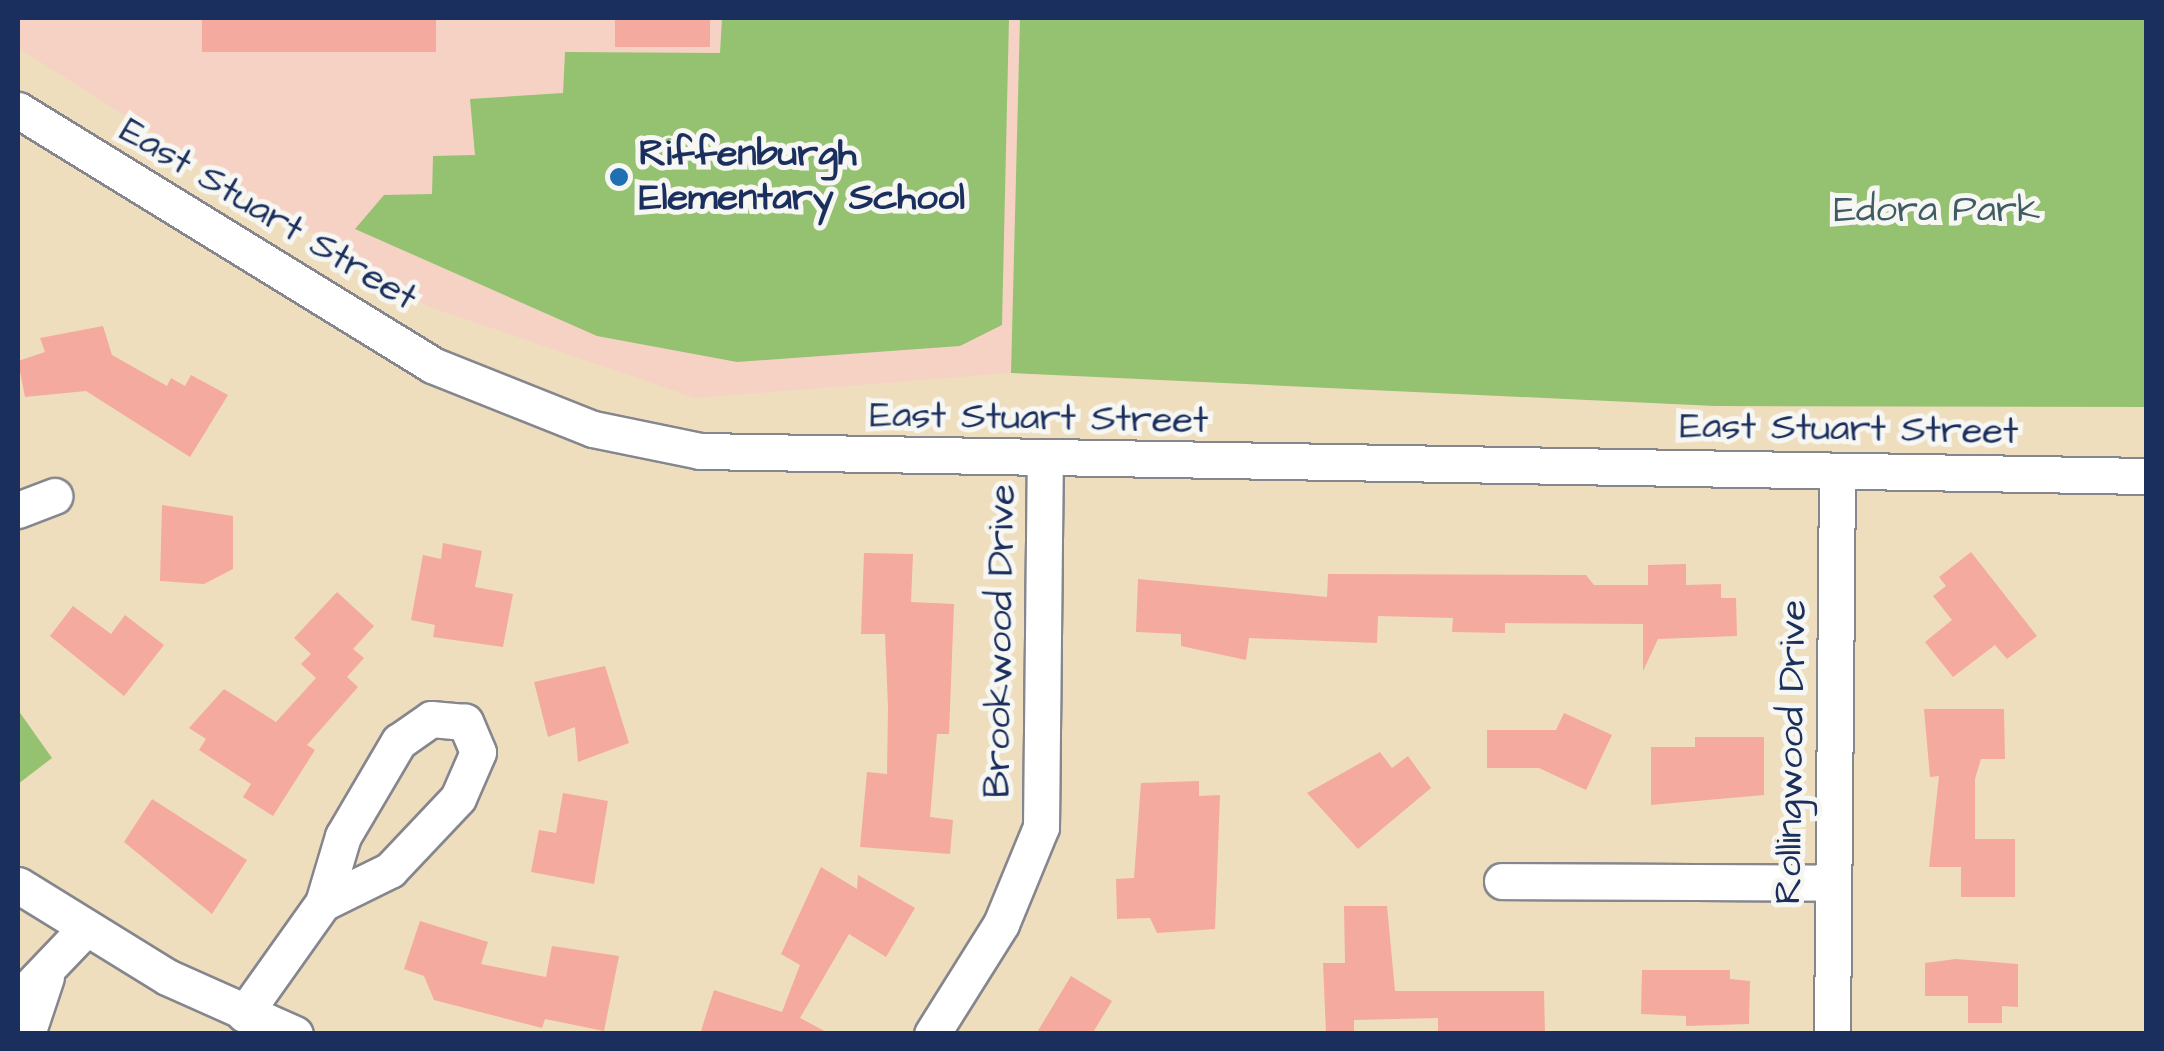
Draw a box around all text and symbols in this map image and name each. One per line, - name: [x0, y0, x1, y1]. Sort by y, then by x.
- street label: East Stuart Street: [111, 108, 425, 322]
- place label: Riffenburgh Elementary School: [639, 132, 965, 222]
- marker: Riffenburgh Elementary School: [608, 166, 630, 188]
- park label: Edora Park: [1834, 188, 2040, 234]
- street label: East Stuart Street: [869, 393, 1209, 445]
- street label: East Stuart Street: [1679, 404, 2019, 456]
- street label: Brookwood Drive: [975, 484, 1027, 798]
- street label: Rollingwood Drive: [1767, 599, 1817, 905]

